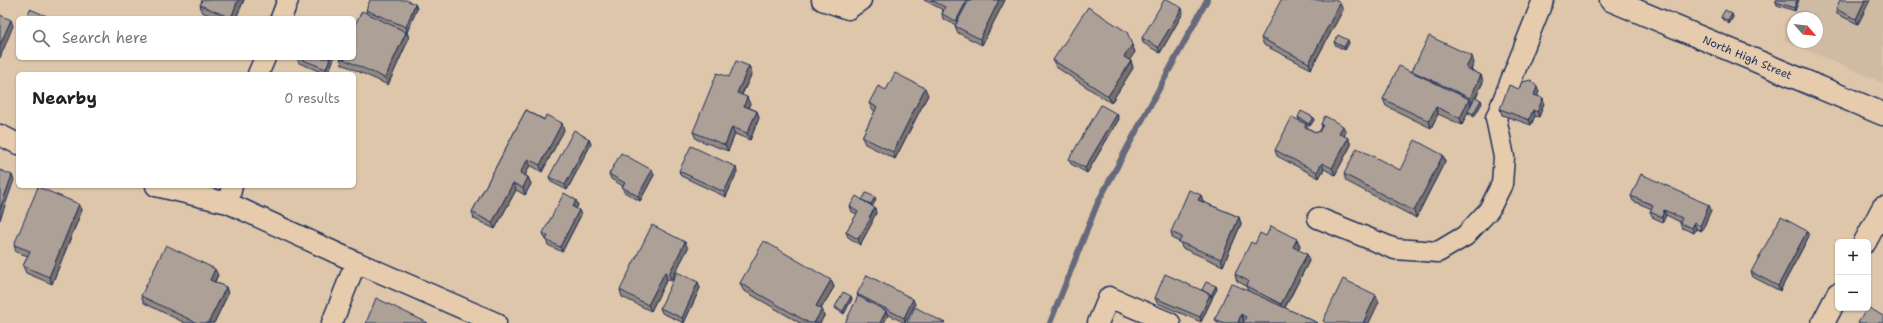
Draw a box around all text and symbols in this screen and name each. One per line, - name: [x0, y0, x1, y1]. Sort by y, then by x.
- north arrow: [1787, 12, 1823, 48]
- search box: [16, 16, 356, 60]
- icon: search: [30, 27, 52, 49]
- text: Search here: [62, 28, 148, 48]
- street label: North High Street: [1701, 32, 1795, 83]
- text: Nearby: [32, 87, 97, 109]
- text: 0 results: [284, 90, 340, 107]
- map controls: [1835, 239, 1871, 311]
- button: +: [1835, 239, 1871, 275]
- button: −: [1835, 275, 1871, 311]

